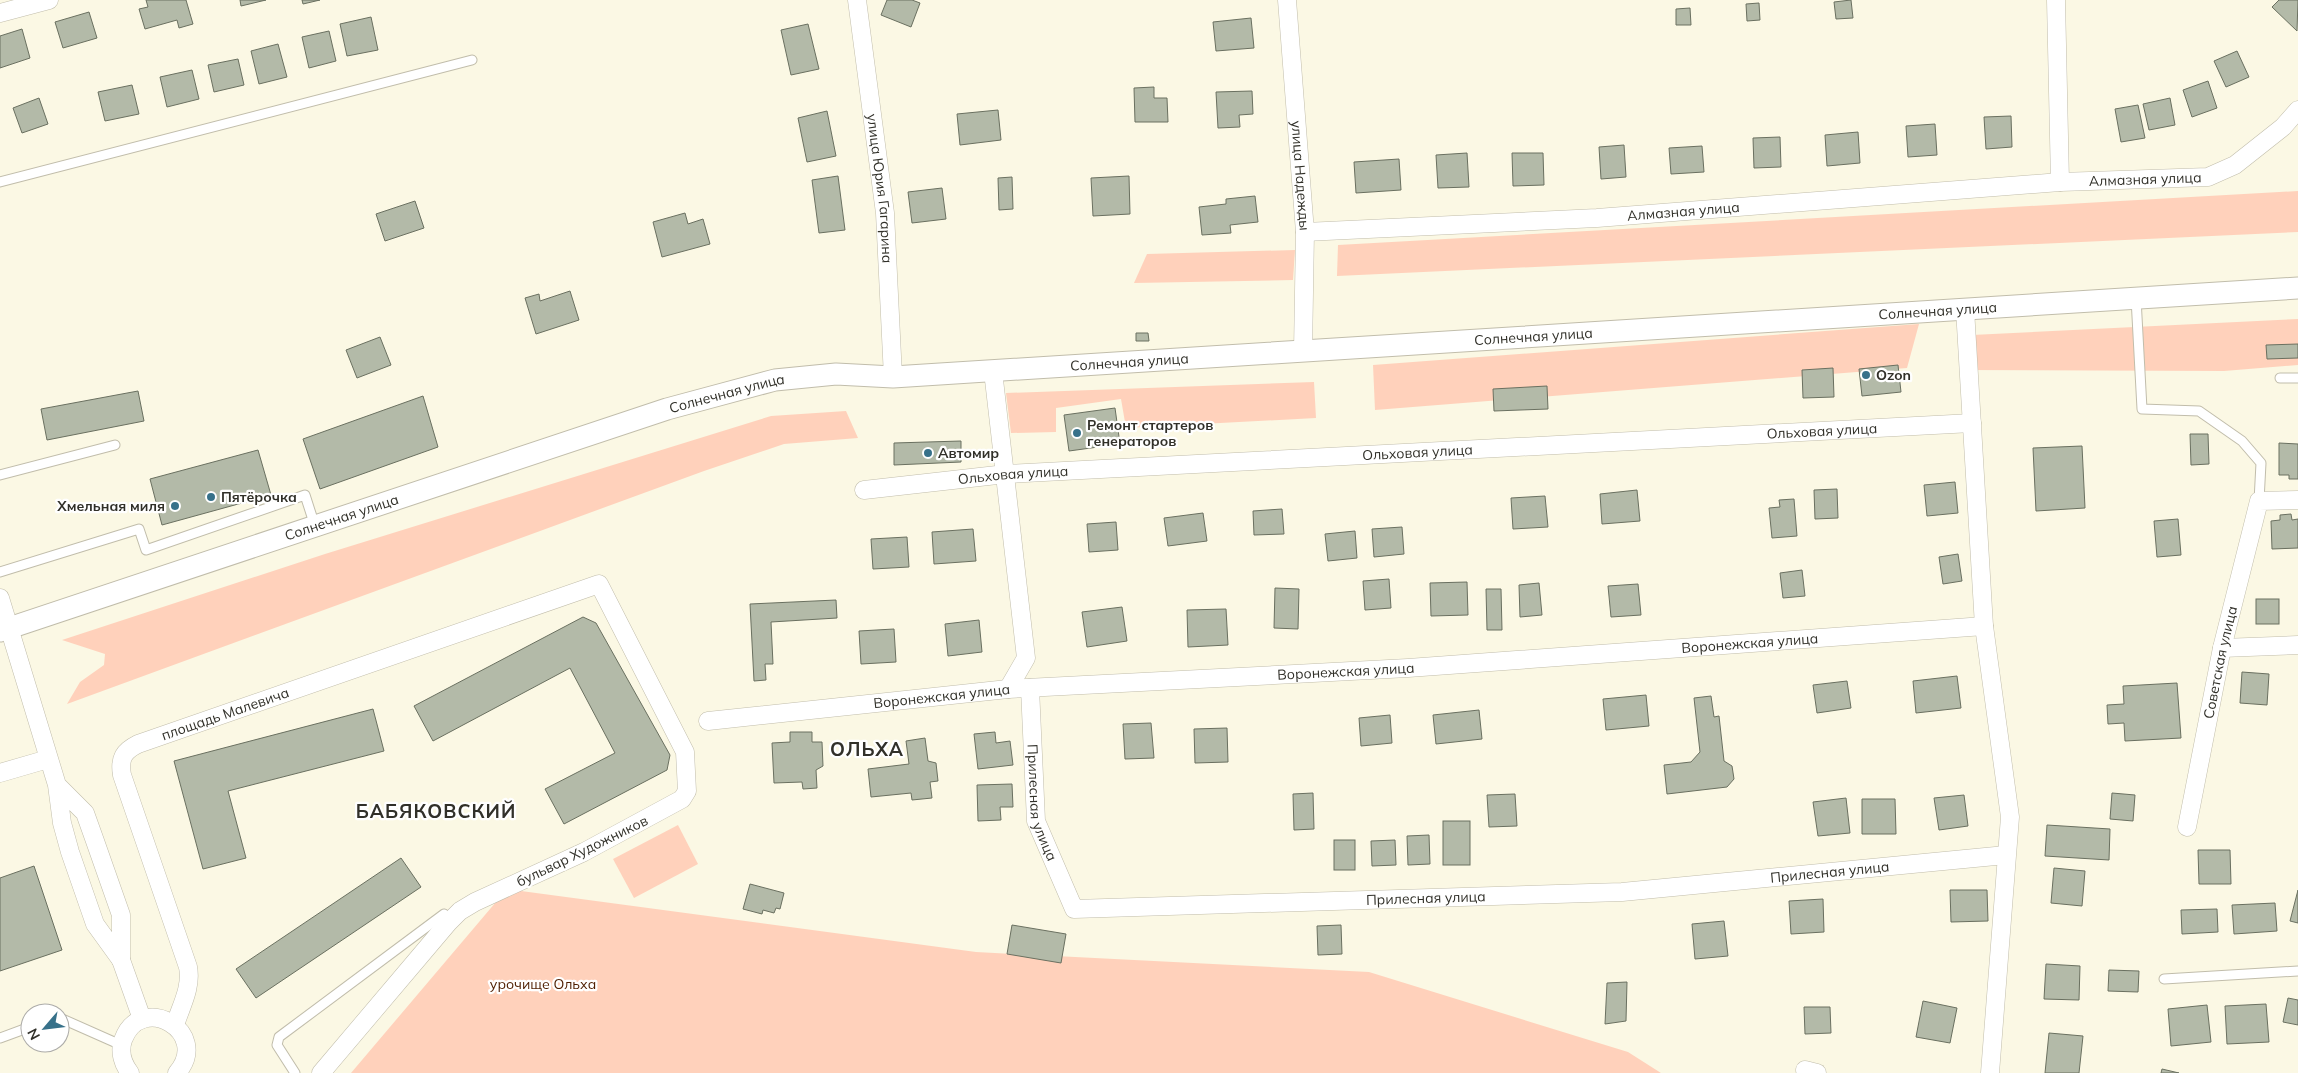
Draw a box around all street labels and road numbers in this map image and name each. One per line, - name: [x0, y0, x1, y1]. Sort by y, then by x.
- street label: улица Юрия Гагарина: [863, 113, 896, 264]
- street label: улица Надежды: [1287, 120, 1314, 231]
- street label: Алмазная улица: [2089, 168, 2202, 190]
- street label: Алмазная улица: [1627, 198, 1740, 225]
- street label: Солнечная улица: [1878, 298, 1998, 324]
- street label: Солнечная улица: [1474, 324, 1593, 349]
- street label: Солнечная улица: [1070, 349, 1189, 375]
- street label: Солнечная улица: [667, 370, 785, 417]
- street label: Ольховая улица: [1766, 419, 1878, 443]
- street label: Ольховая улица: [1362, 440, 1473, 464]
- street label: Ольховая улица: [957, 462, 1069, 488]
- street label: Солнечная улица: [282, 490, 401, 545]
- street label: Советская улица: [2199, 604, 2241, 720]
- street label: Воронежская улица: [1681, 629, 1819, 657]
- street label: Воронежская улица: [1277, 659, 1415, 684]
- street label: Воронежская улица: [873, 680, 1011, 712]
- street label: площадь Малевича: [159, 683, 291, 744]
- street label: Прилесная улица: [1024, 744, 1061, 864]
- street label: бульвар Художников: [513, 811, 651, 891]
- street label: Прилесная улица: [1769, 857, 1890, 887]
- street label: Прилесная улица: [1366, 887, 1486, 909]

